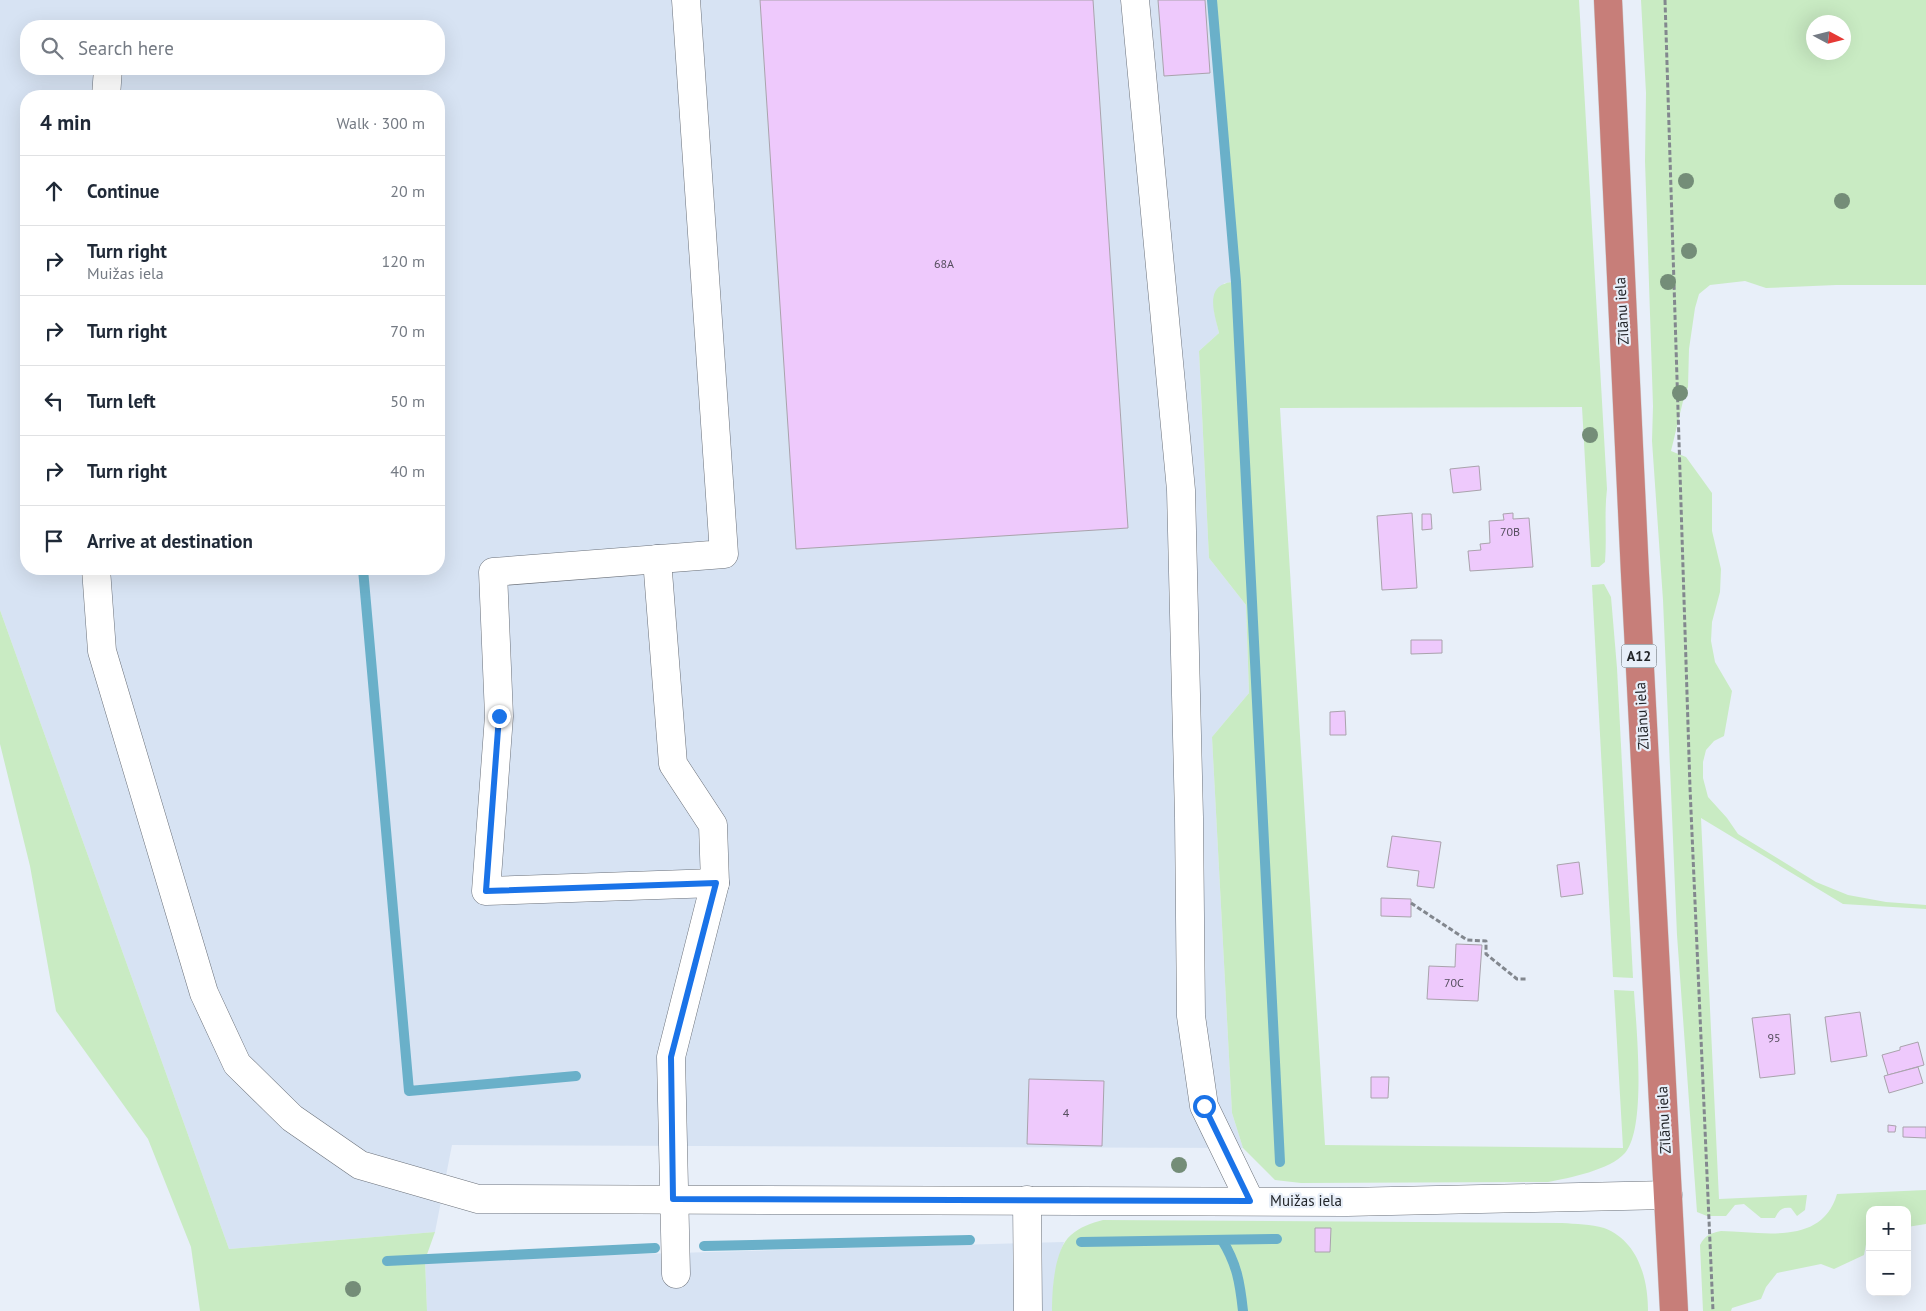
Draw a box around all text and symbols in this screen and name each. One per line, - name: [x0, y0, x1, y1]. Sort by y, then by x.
- north arrow: [1806, 15, 1851, 60]
- search box: [20, 20, 445, 75]
- icon: search: [38, 34, 66, 62]
- text: Search here: [78, 36, 174, 60]
- text: 4 min: [40, 109, 91, 136]
- text: Walk · 300 m: [336, 113, 425, 133]
- icon: ahead: [40, 177, 68, 205]
- text: Continue: [87, 179, 159, 203]
- text: 20 m: [390, 181, 425, 201]
- text: Turn right: [87, 239, 167, 263]
- icon: right: [40, 247, 68, 275]
- text: 120 m: [382, 251, 425, 271]
- house number: 68A: [934, 256, 954, 271]
- text: Muižas iela: [87, 263, 164, 283]
- street label: Zīlānu iela: [1610, 277, 1633, 345]
- icon: right: [40, 317, 68, 345]
- text: Turn right: [87, 319, 167, 343]
- text: 70 m: [390, 321, 425, 341]
- icon: left: [40, 387, 68, 415]
- text: Turn left: [87, 389, 156, 413]
- text: 50 m: [390, 391, 425, 411]
- icon: right: [40, 457, 68, 485]
- text: Turn right: [87, 459, 167, 483]
- text: 40 m: [390, 461, 425, 481]
- house number: 70B: [1500, 524, 1520, 539]
- icon: arrive: [40, 527, 68, 555]
- text: Arrive at destination: [87, 529, 253, 553]
- road number: A12: [1622, 644, 1656, 668]
- street label: Zīlānu iela: [1630, 682, 1653, 750]
- route end: [488, 705, 511, 728]
- house number: 70C: [1444, 975, 1464, 990]
- house number: 95: [1767, 1030, 1781, 1045]
- street label: Zīlānu iela: [1652, 1086, 1675, 1154]
- route start: [1193, 1095, 1216, 1118]
- house number: 4: [1063, 1105, 1070, 1120]
- street label: Muižas iela: [1270, 1191, 1342, 1210]
- map controls: [1866, 1206, 1911, 1296]
- button: +: [1866, 1206, 1911, 1251]
- button: −: [1866, 1251, 1911, 1296]

